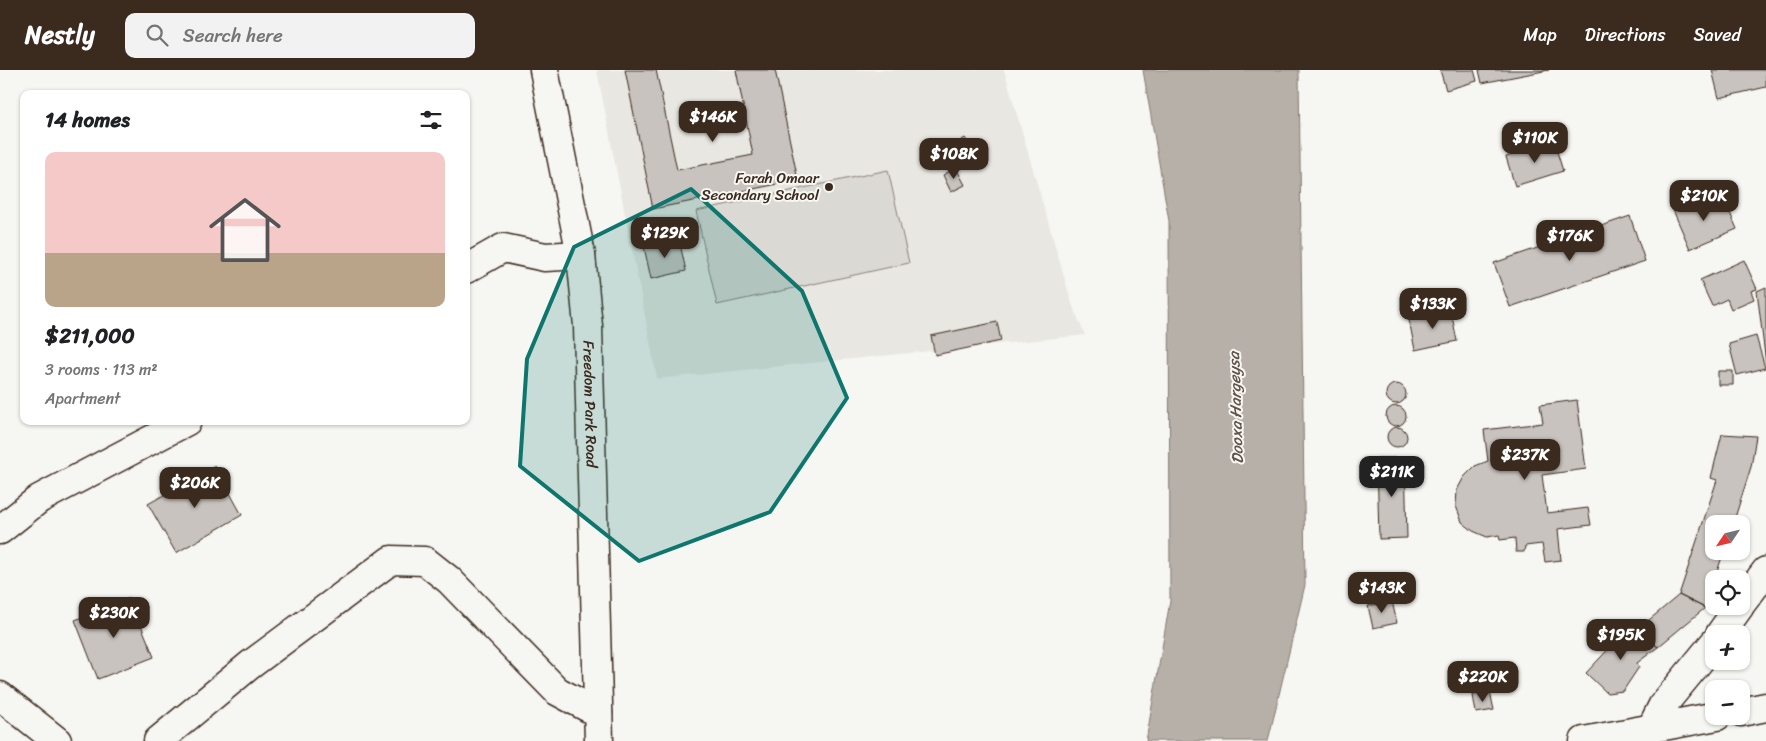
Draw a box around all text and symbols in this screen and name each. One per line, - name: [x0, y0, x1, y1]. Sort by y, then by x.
- search box: [125, 13, 475, 58]
- text: Nestly: [25, 14, 95, 56]
- text: Search here: [183, 19, 283, 52]
- text: Map: [1524, 19, 1557, 51]
- text: Directions: [1585, 19, 1666, 51]
- text: Saved: [1694, 19, 1741, 51]
- icon: search: [143, 21, 171, 49]
- pin: $146K: [678, 100, 748, 143]
- text: 14 homes: [45, 101, 130, 139]
- text: $146K: [690, 102, 736, 131]
- icon: filters: [417, 106, 445, 134]
- pin: $110K: [1500, 122, 1570, 164]
- text: $110K: [1513, 123, 1557, 152]
- pin: $108K: [919, 138, 989, 180]
- text: $108K: [930, 139, 978, 168]
- place label: Farah Omaar Secondary School: [701, 165, 820, 208]
- pin: $210K: [1669, 180, 1739, 222]
- marker: Farah Omaar Secondary School: [823, 181, 835, 193]
- text: $210K: [1681, 181, 1727, 210]
- icon: home: [200, 185, 290, 275]
- pin: $129K: [630, 216, 700, 259]
- text: $129K: [642, 218, 688, 247]
- pin: $176K: [1535, 220, 1605, 262]
- text: $176K: [1547, 221, 1593, 250]
- pin: $133K: [1398, 288, 1468, 330]
- text: $133K: [1411, 289, 1455, 318]
- text: $211,000: [45, 317, 135, 355]
- street label: Freedom Park Road: [575, 340, 605, 469]
- water label: Dooxa Hargeysa: [1219, 349, 1252, 465]
- text: 3 rooms · 113 m²: [45, 355, 157, 384]
- text: Apartment: [45, 384, 121, 413]
- pin: $237K: [1490, 438, 1560, 481]
- text: $237K: [1501, 440, 1549, 469]
- pin: $211K: [1357, 456, 1427, 498]
- text: $211K: [1370, 457, 1414, 486]
- pin: $206K: [160, 466, 230, 509]
- text: $206K: [171, 468, 219, 497]
- north arrow: [1705, 515, 1750, 560]
- map controls: [1705, 515, 1750, 725]
- button: locate: [1705, 570, 1750, 615]
- pin: $143K: [1347, 572, 1417, 614]
- text: $143K: [1359, 573, 1405, 602]
- pin: $230K: [79, 596, 149, 639]
- text: $230K: [90, 598, 138, 627]
- pin: $195K: [1586, 618, 1656, 661]
- text: $195K: [1598, 620, 1644, 649]
- button: +: [1705, 625, 1750, 670]
- pin: $220K: [1448, 660, 1518, 703]
- text: $220K: [1458, 662, 1508, 691]
- button: −: [1705, 680, 1750, 725]

